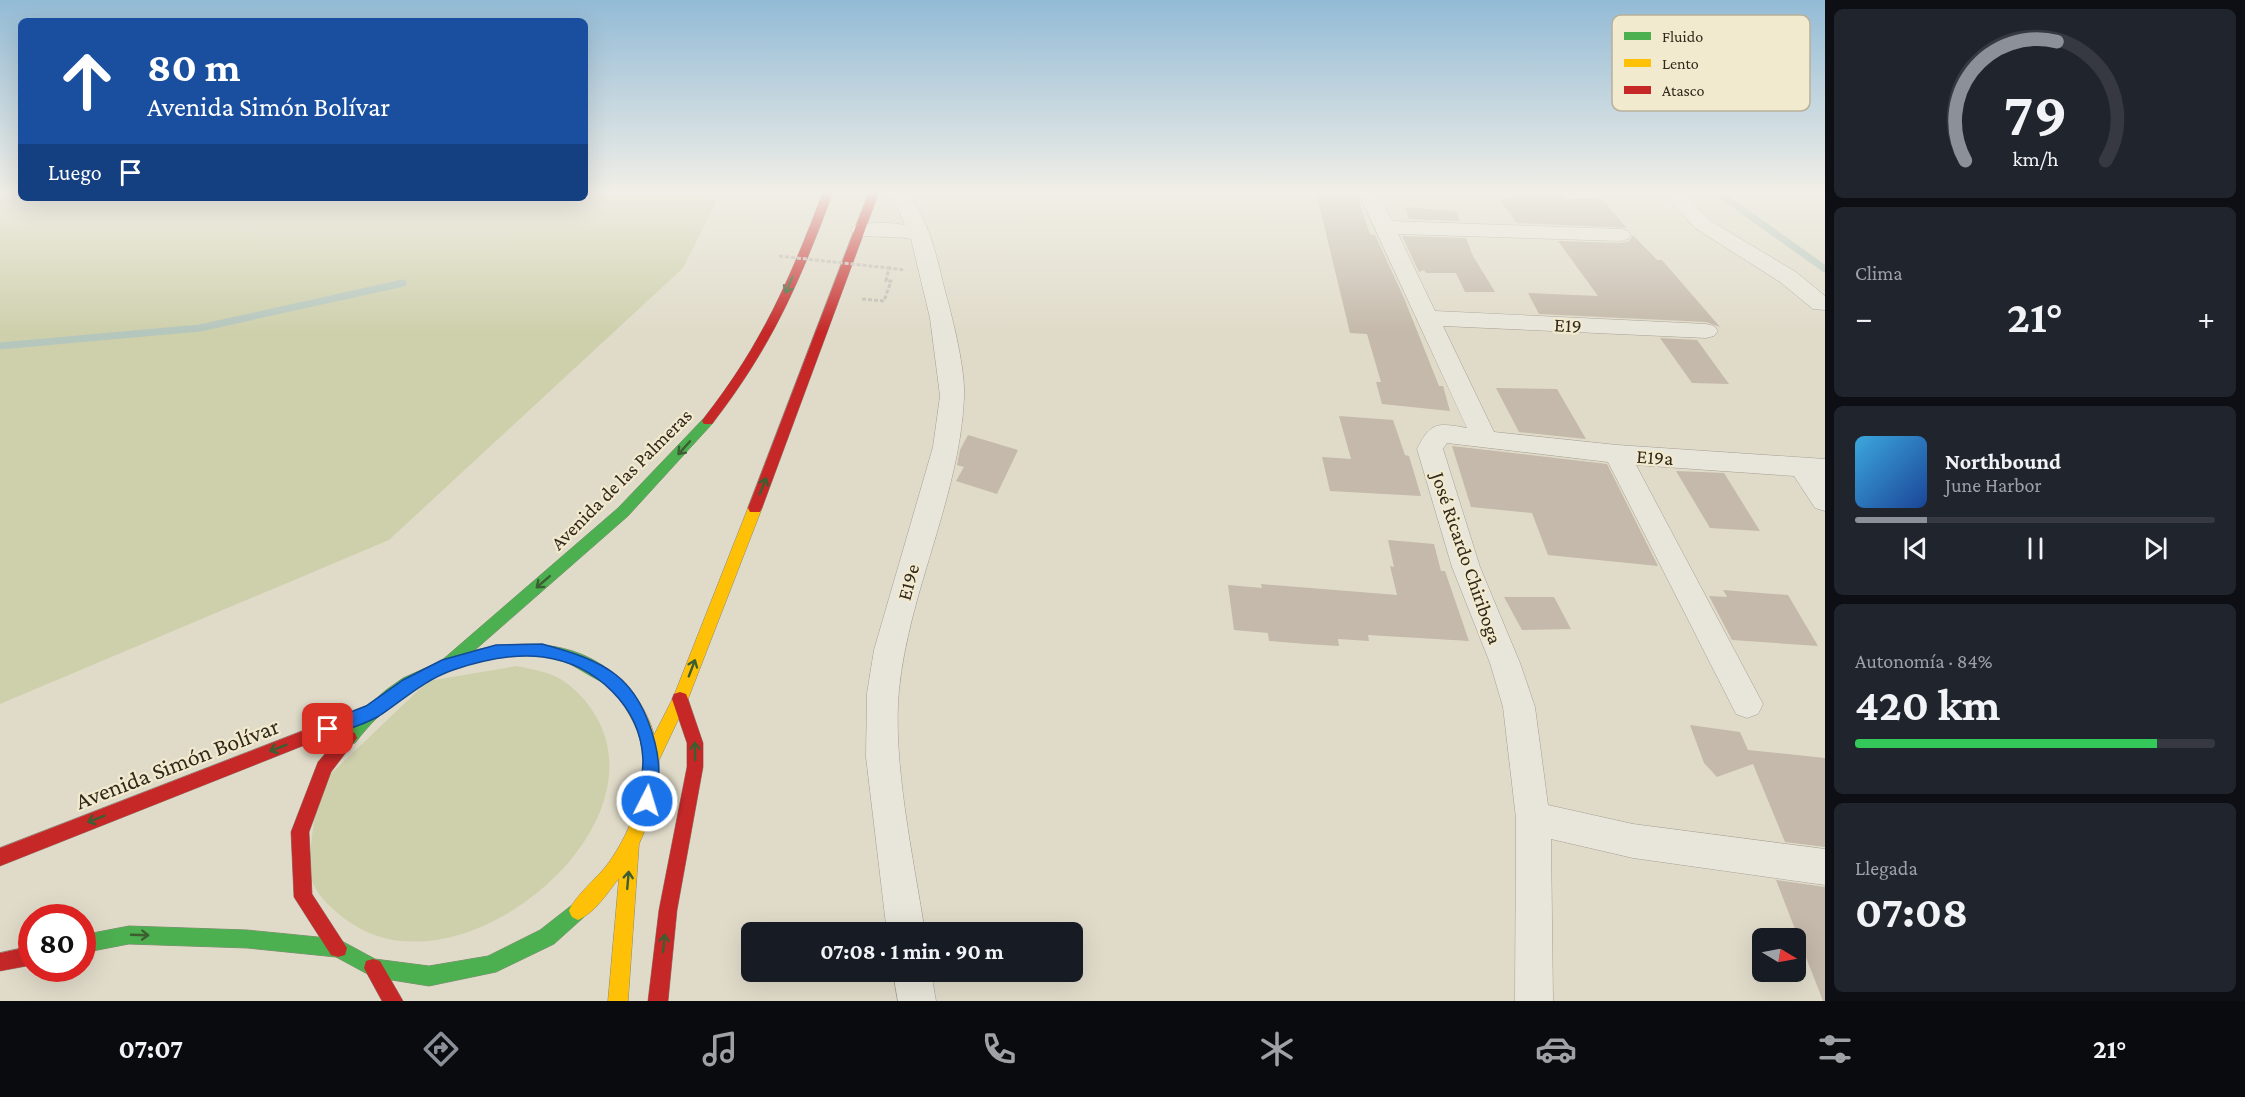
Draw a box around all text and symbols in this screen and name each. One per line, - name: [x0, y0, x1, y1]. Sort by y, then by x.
- legend: [1612, 15, 1810, 111]
- text: Fluido: [1662, 28, 1703, 45]
- icon: ahead: [48, 42, 126, 120]
- text: 80 m: [147, 43, 241, 90]
- text: Lento: [1662, 55, 1699, 72]
- text: 79: [2003, 79, 2067, 148]
- text: Atasco: [1662, 82, 1704, 99]
- text: Avenida Simón Bolívar: [147, 92, 390, 122]
- text: km/h: [2012, 147, 2059, 171]
- icon: arrive: [114, 156, 147, 189]
- text: Luego: [48, 160, 102, 185]
- text: Clima: [1855, 262, 1903, 284]
- one-way arrow: [783, 276, 794, 294]
- text: 21°: [2007, 292, 2063, 342]
- text: −: [1855, 299, 1872, 336]
- text: +: [2198, 299, 2215, 336]
- street label: E19: [1554, 313, 1582, 337]
- street label: Avenida de las Palmeras: [546, 404, 696, 554]
- one-way arrow: [677, 440, 691, 455]
- street label: E19a: [1636, 445, 1674, 469]
- text: Northbound: [1945, 449, 2061, 474]
- street label: José Ricardo Chiriboga: [1426, 467, 1507, 647]
- text: June Harbor: [1945, 474, 2042, 496]
- one-way arrow: [758, 477, 769, 496]
- icon: previous: [1899, 532, 1932, 565]
- icon: pause: [2019, 532, 2052, 565]
- icon: next: [2139, 532, 2172, 565]
- street label: E19e: [893, 561, 923, 602]
- one-way arrow: [536, 575, 551, 589]
- text: Autonomía · 84%: [1855, 650, 1992, 672]
- one-way arrow: [688, 659, 699, 677]
- text: 420 km: [1855, 680, 2000, 730]
- pin: [302, 703, 353, 754]
- street label: Avenida Simón Bolívar: [71, 711, 283, 814]
- icon: arrive: [311, 712, 344, 745]
- one-way arrow: [689, 741, 701, 761]
- one-way arrow: [269, 743, 287, 754]
- position arrow: [615, 769, 679, 833]
- one-way arrow: [87, 815, 106, 826]
- text: Llegada: [1855, 857, 1918, 879]
- one-way arrow: [623, 870, 634, 890]
- text: 07:08: [1855, 887, 1968, 937]
- speed limit sign: 80: [18, 904, 96, 982]
- north arrow: [1752, 928, 1806, 982]
- map controls: [1752, 928, 1806, 982]
- one-way arrow: [129, 930, 149, 941]
- one-way arrow: [659, 933, 670, 953]
- text: 07:08 · 1 min · 90 m: [820, 939, 1004, 964]
- icon: directions: [420, 1028, 462, 1070]
- icon: music: [699, 1028, 741, 1070]
- icon: phone: [978, 1028, 1020, 1070]
- icon: climate: [1256, 1028, 1298, 1070]
- icon: car: [1535, 1028, 1577, 1070]
- icon: filters: [1814, 1028, 1856, 1070]
- text: 07:07: [118, 1034, 183, 1064]
- text: 21°: [2093, 1034, 2127, 1064]

